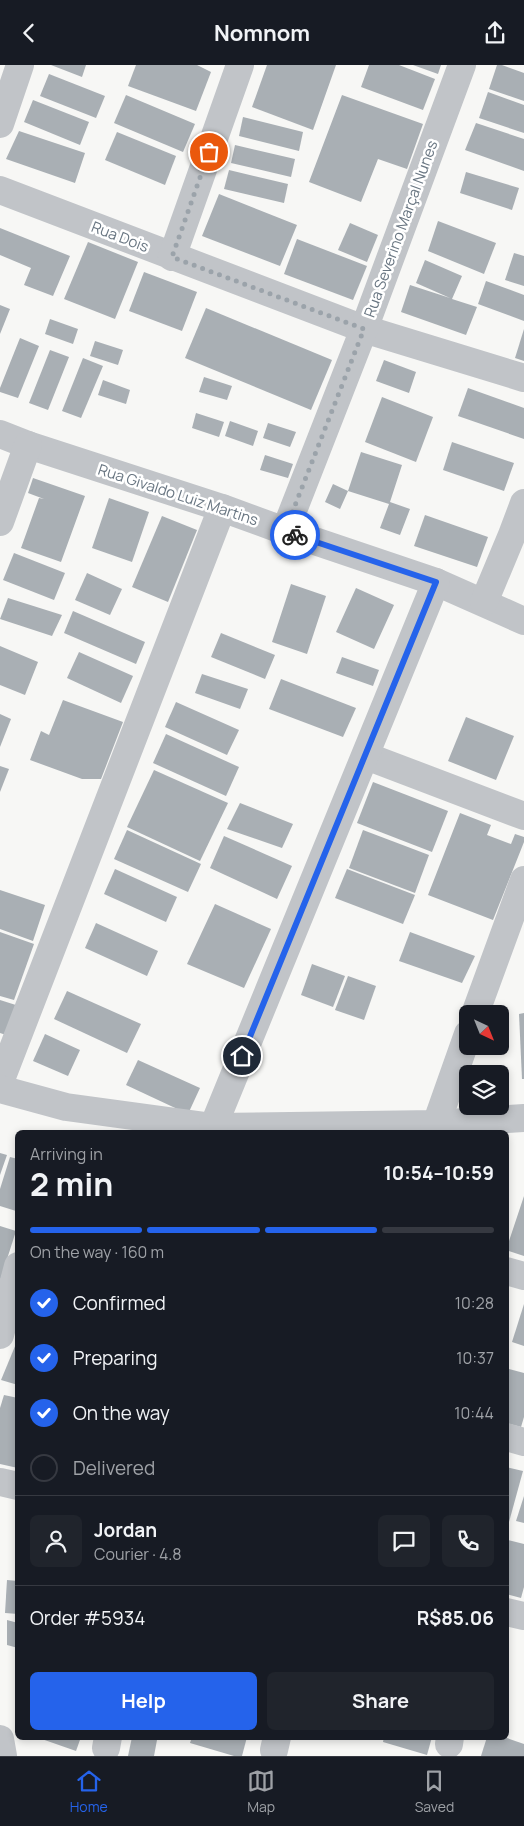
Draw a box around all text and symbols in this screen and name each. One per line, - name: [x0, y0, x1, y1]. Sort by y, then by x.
- text: Nomnom: [214, 18, 310, 48]
- icon: back: [15, 19, 43, 47]
- icon: share: [481, 19, 509, 47]
- pin: [188, 131, 230, 173]
- street label: Rua Severino Marçal Nunes: [359, 137, 442, 320]
- icon: bag: [195, 138, 223, 166]
- street label: Rua Dois: [88, 216, 152, 257]
- street label: Rua Givaldo Luiz Martins: [95, 459, 261, 530]
- courier: [270, 510, 320, 560]
- icon: bike: [281, 521, 309, 549]
- north arrow: [459, 1005, 509, 1055]
- map controls: [459, 1005, 509, 1115]
- pin: [221, 1035, 263, 1077]
- icon: home: [228, 1042, 256, 1070]
- button: layers: [459, 1065, 509, 1115]
- text: Arriving in: [30, 1143, 103, 1165]
- text: 10:54–10:59: [384, 1160, 494, 1186]
- text: 2 min: [30, 1162, 113, 1206]
- text: On the way · 160 m: [30, 1241, 164, 1263]
- icon: check: [30, 1289, 58, 1317]
- text: Confirmed: [73, 1290, 166, 1316]
- text: 10:28: [455, 1292, 494, 1314]
- icon: check: [30, 1344, 58, 1372]
- text: Preparing: [73, 1345, 158, 1371]
- text: 10:37: [456, 1347, 494, 1369]
- icon: check: [30, 1399, 58, 1427]
- text: On the way: [73, 1400, 170, 1426]
- text: 10:44: [454, 1402, 494, 1424]
- text: Delivered: [73, 1455, 155, 1481]
- button: person: [30, 1515, 82, 1567]
- button: chat: [378, 1515, 430, 1567]
- button: phone: [442, 1515, 494, 1567]
- text: Jordan: [94, 1517, 157, 1543]
- text: Courier · 4.8: [94, 1543, 182, 1565]
- text: Order #5934: [30, 1605, 145, 1631]
- text: R$85.06: [417, 1605, 494, 1631]
- button: Help: [30, 1672, 257, 1730]
- button: Share: [267, 1672, 494, 1730]
- tab: Home: [70, 1767, 108, 1816]
- tab: Map: [247, 1767, 275, 1816]
- tab: Saved: [415, 1767, 454, 1816]

